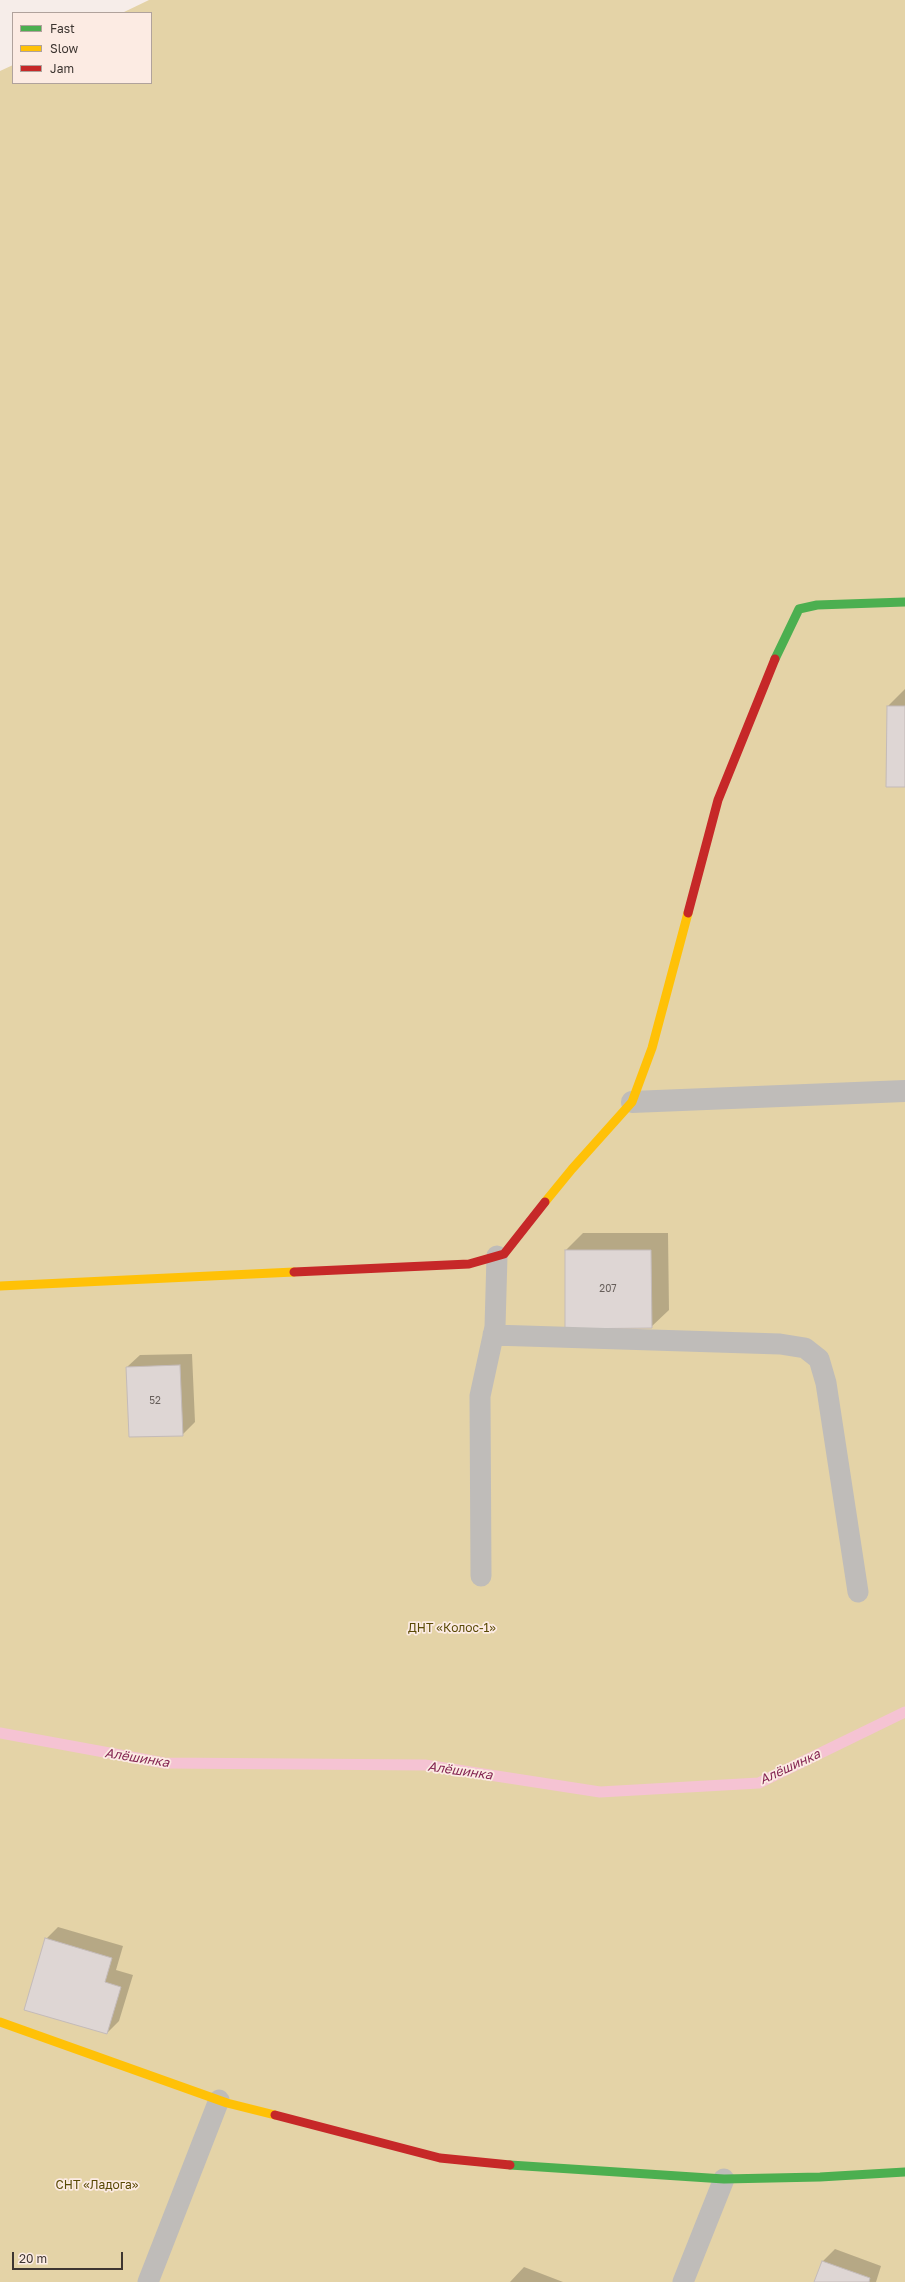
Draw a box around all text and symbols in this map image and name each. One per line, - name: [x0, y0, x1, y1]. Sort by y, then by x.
- legend: [12, 12, 152, 84]
- text: Fast: [50, 21, 75, 36]
- text: Slow: [50, 41, 78, 56]
- text: Jam: [50, 61, 74, 76]
- house number: 207: [599, 1283, 617, 1295]
- house number: 52: [149, 1395, 161, 1407]
- park label: ДНТ «Колос-1»: [408, 1621, 496, 1635]
- water label: Алёшинка: [104, 1745, 170, 1771]
- water label: Алёшинка: [757, 1746, 823, 1788]
- water label: Алёшинка: [427, 1759, 493, 1783]
- park label: СНТ «Ладога»: [56, 2178, 138, 2192]
- scale bar: [14, 2244, 125, 2270]
- text: 20 m: [19, 2251, 47, 2266]

